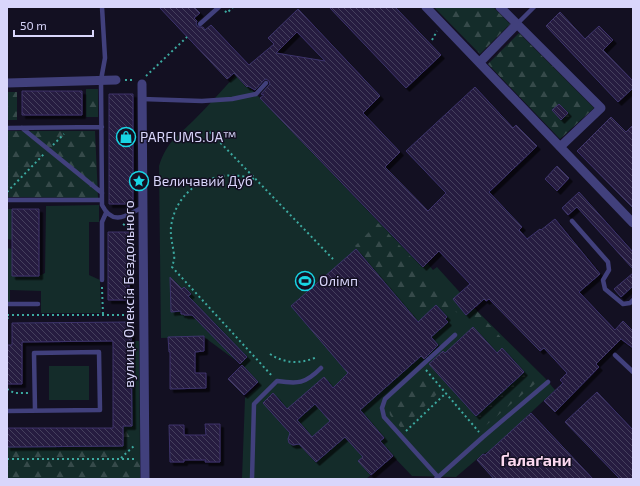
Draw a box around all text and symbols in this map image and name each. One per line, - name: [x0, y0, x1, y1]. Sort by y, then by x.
- scale bar: [14, 12, 93, 38]
- text: 50 m: [20, 18, 47, 32]
- shop icon: PARFUMS.UA™: [115, 126, 137, 148]
- place label: PARFUMS.UA™: [140, 128, 236, 145]
- place icon: Величавий Дуб: [128, 170, 150, 192]
- place label: Величавий Дуб: [153, 172, 253, 189]
- street label: вулиця Олексія Бездольного: [120, 200, 137, 388]
- sports icon: Олімп: [294, 270, 316, 292]
- place label: Олімп: [319, 272, 358, 289]
- district label: Ґалаґани: [501, 450, 571, 469]

